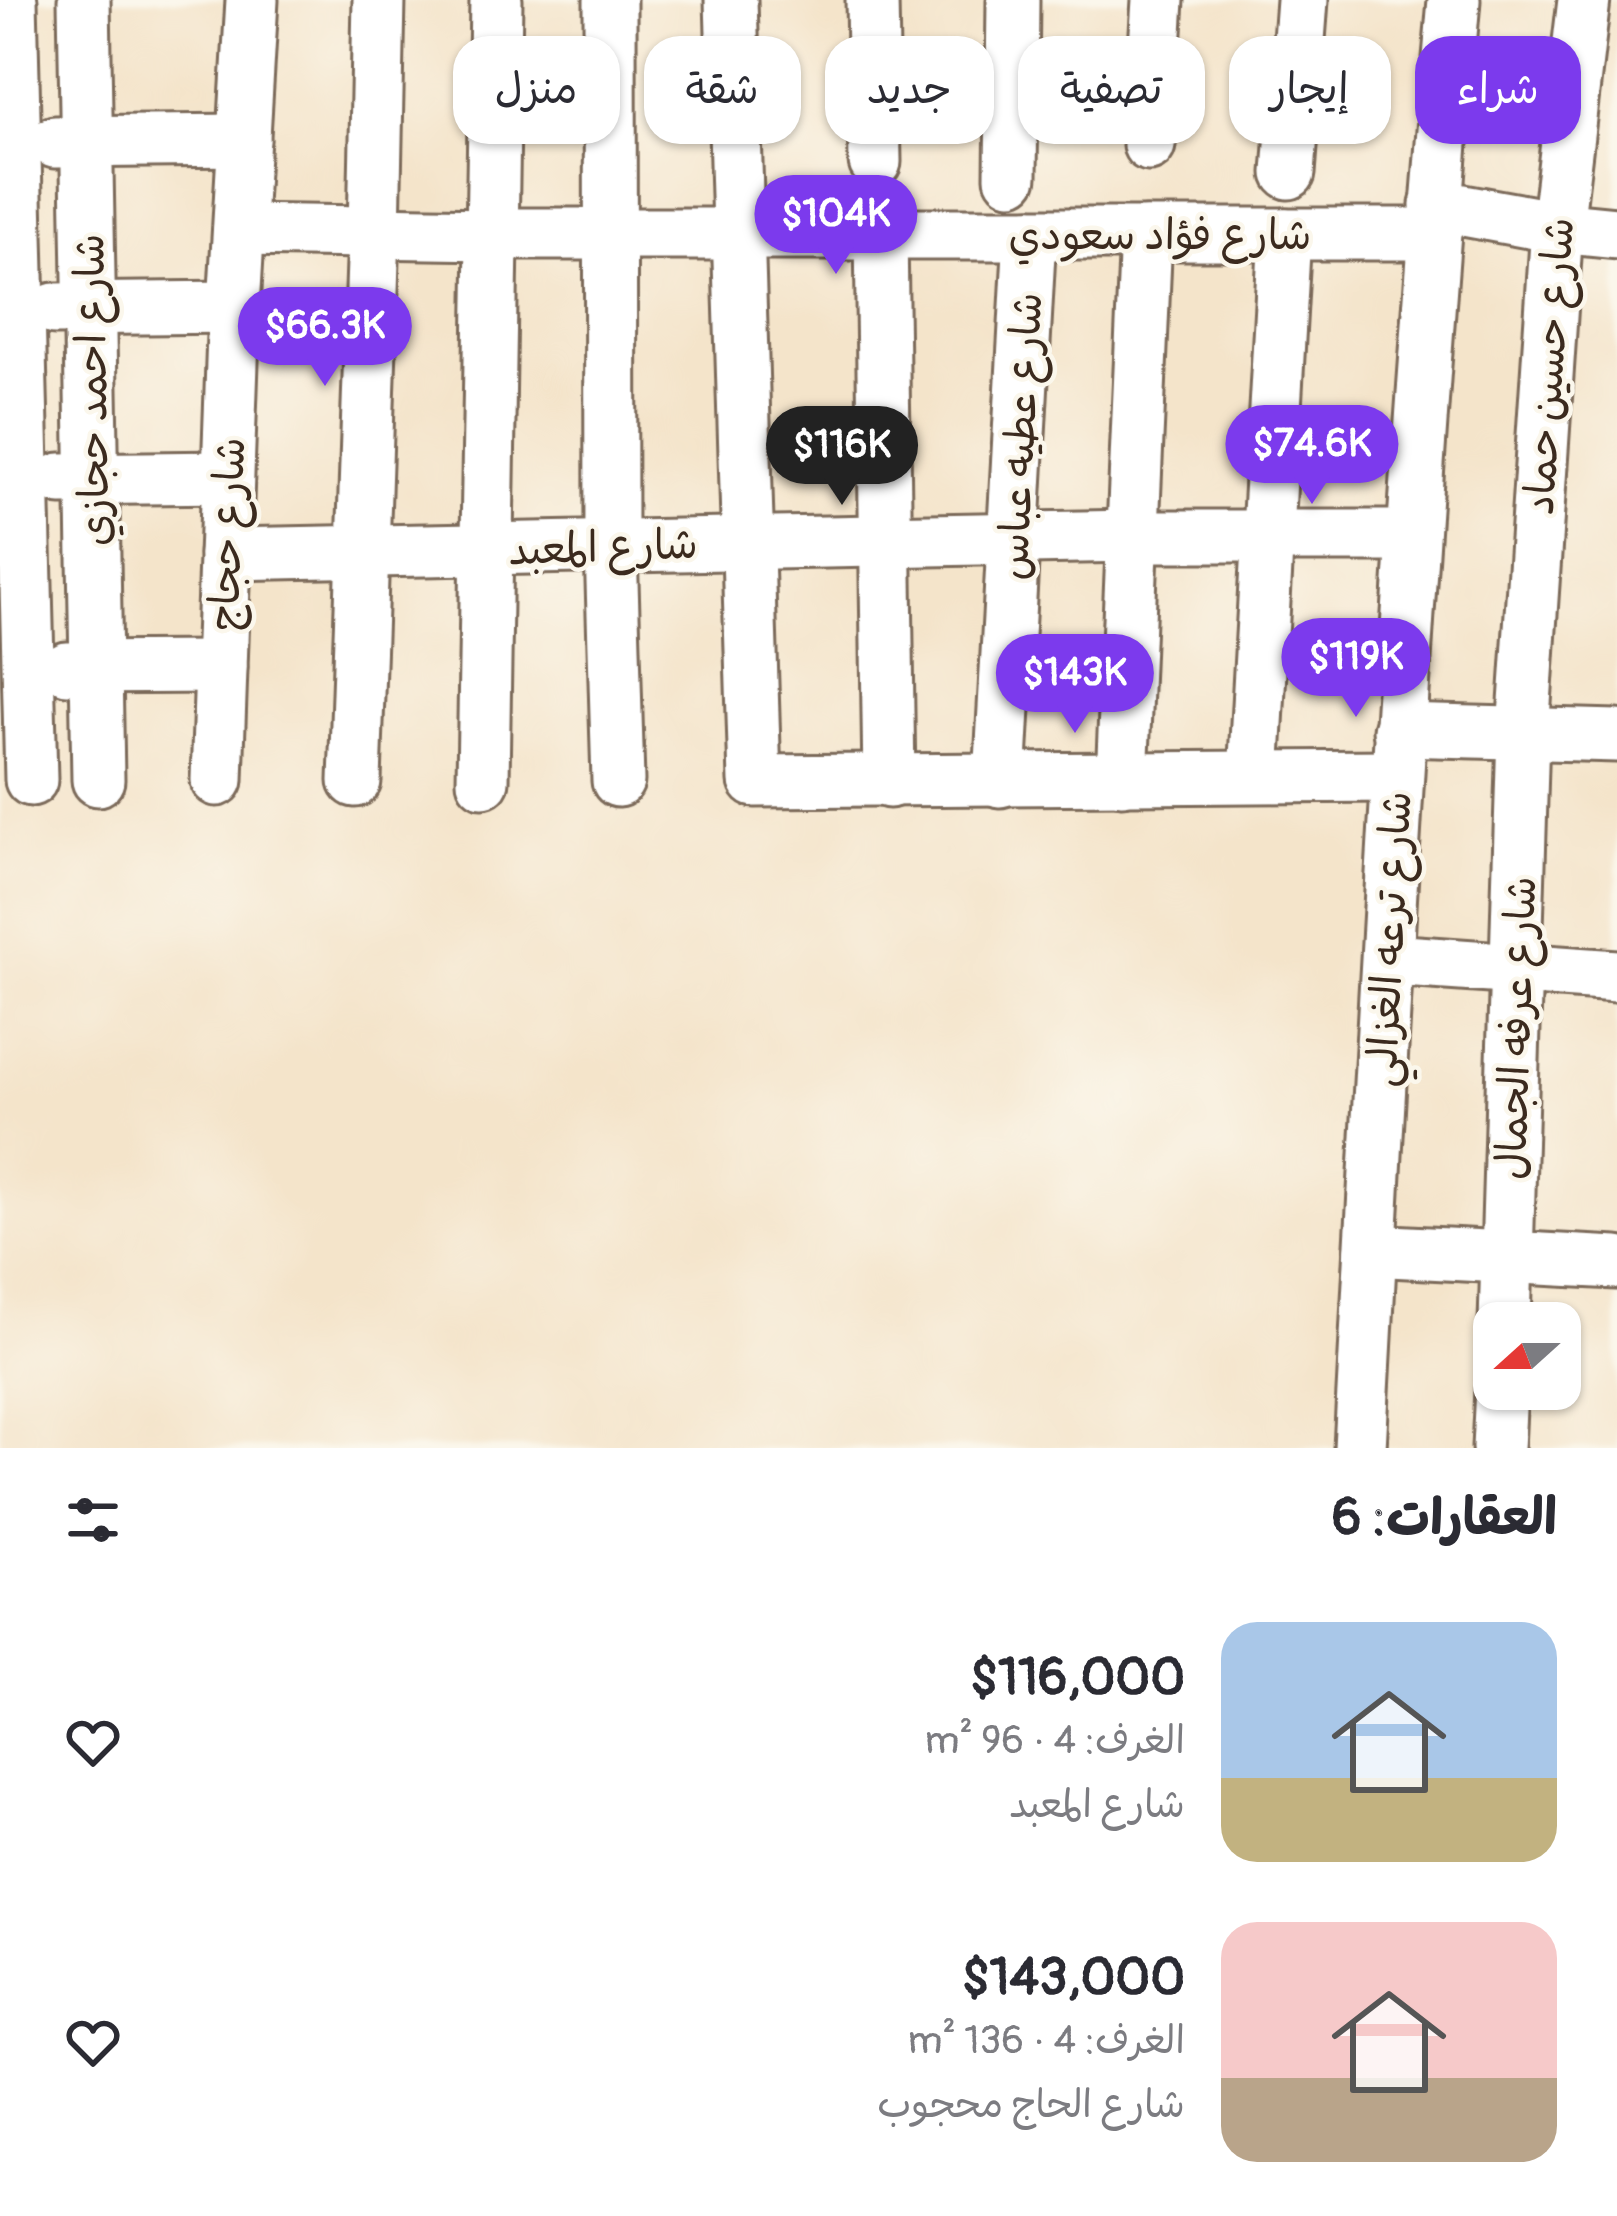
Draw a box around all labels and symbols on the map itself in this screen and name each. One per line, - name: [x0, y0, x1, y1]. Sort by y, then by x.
- pin: $104K: [752, 175, 920, 277]
- street label: شارع فؤاد سعودي: [1008, 210, 1312, 265]
- street label: شارع حسين حماد: [1514, 216, 1588, 517]
- street label: شارع احمد حجازي: [64, 233, 125, 547]
- pin: $66.3K: [227, 287, 423, 389]
- street label: شارع عطيه عباس: [987, 291, 1056, 581]
- pin: $74.6K: [1214, 405, 1410, 507]
- pin: $116K: [758, 406, 926, 508]
- street label: شارع حجاج: [199, 436, 259, 632]
- street label: شارع المعبد: [507, 519, 699, 579]
- pin: $119K: [1272, 618, 1440, 720]
- pin: $143K: [991, 634, 1159, 736]
- street label: شارع ترعه الغزالي: [1356, 790, 1433, 1089]
- street label: شارع عرفه الجمال: [1486, 875, 1550, 1181]
- north arrow: [1473, 1302, 1581, 1410]

